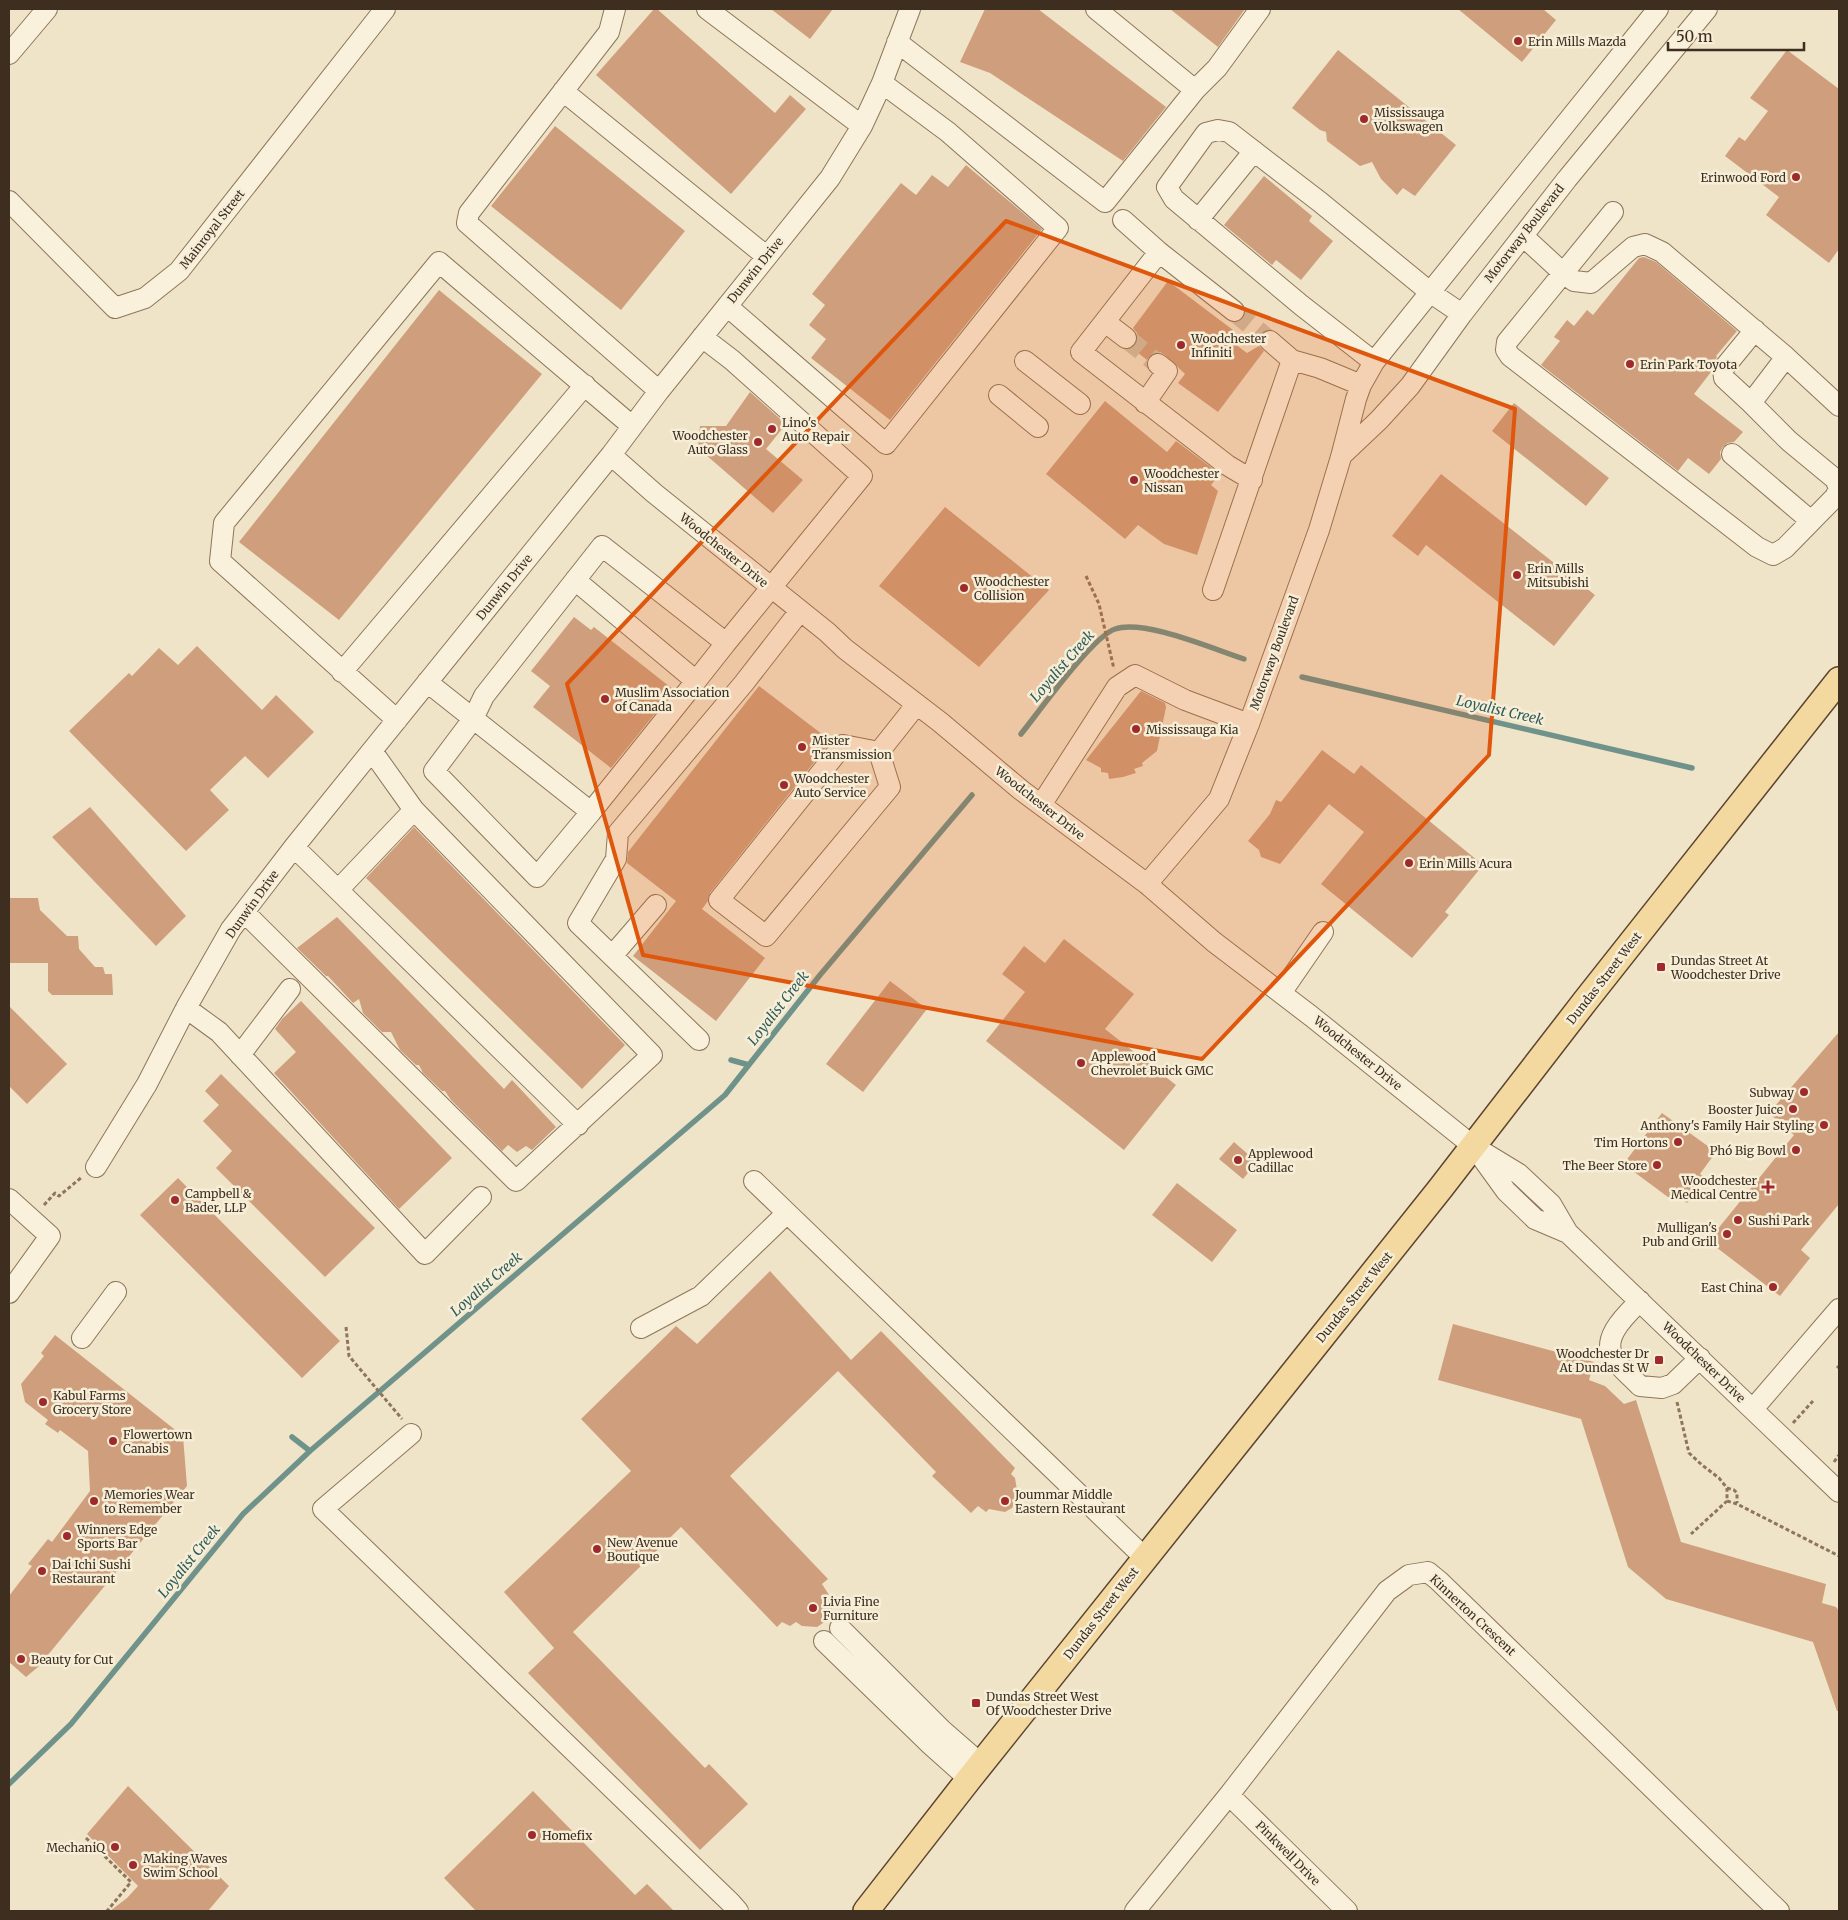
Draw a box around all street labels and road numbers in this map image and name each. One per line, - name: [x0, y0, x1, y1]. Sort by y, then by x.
- street label: Motorway Boulevard: [1481, 181, 1567, 285]
- street label: Mainroyal Street: [176, 186, 248, 272]
- street label: Dunwin Drive: [724, 234, 786, 306]
- street label: Woodchester Drive: [676, 509, 771, 590]
- street label: Dunwin Drive: [473, 551, 535, 623]
- street label: Motorway Boulevard: [1246, 594, 1302, 712]
- street label: Woodchester Drive: [991, 763, 1088, 843]
- street label: Dunwin Drive: [222, 867, 282, 941]
- street label: Dundas Street West: [1563, 929, 1645, 1027]
- street label: Woodchester Drive: [1310, 1012, 1405, 1093]
- street label: Dundas Street West: [1313, 1248, 1395, 1346]
- street label: Woodchester Drive: [1659, 1318, 1749, 1405]
- street label: Dundas Street West: [1060, 1564, 1142, 1662]
- street label: Kinnerton Crescent: [1427, 1571, 1519, 1659]
- street label: Pinkwell Drive: [1253, 1818, 1323, 1888]

